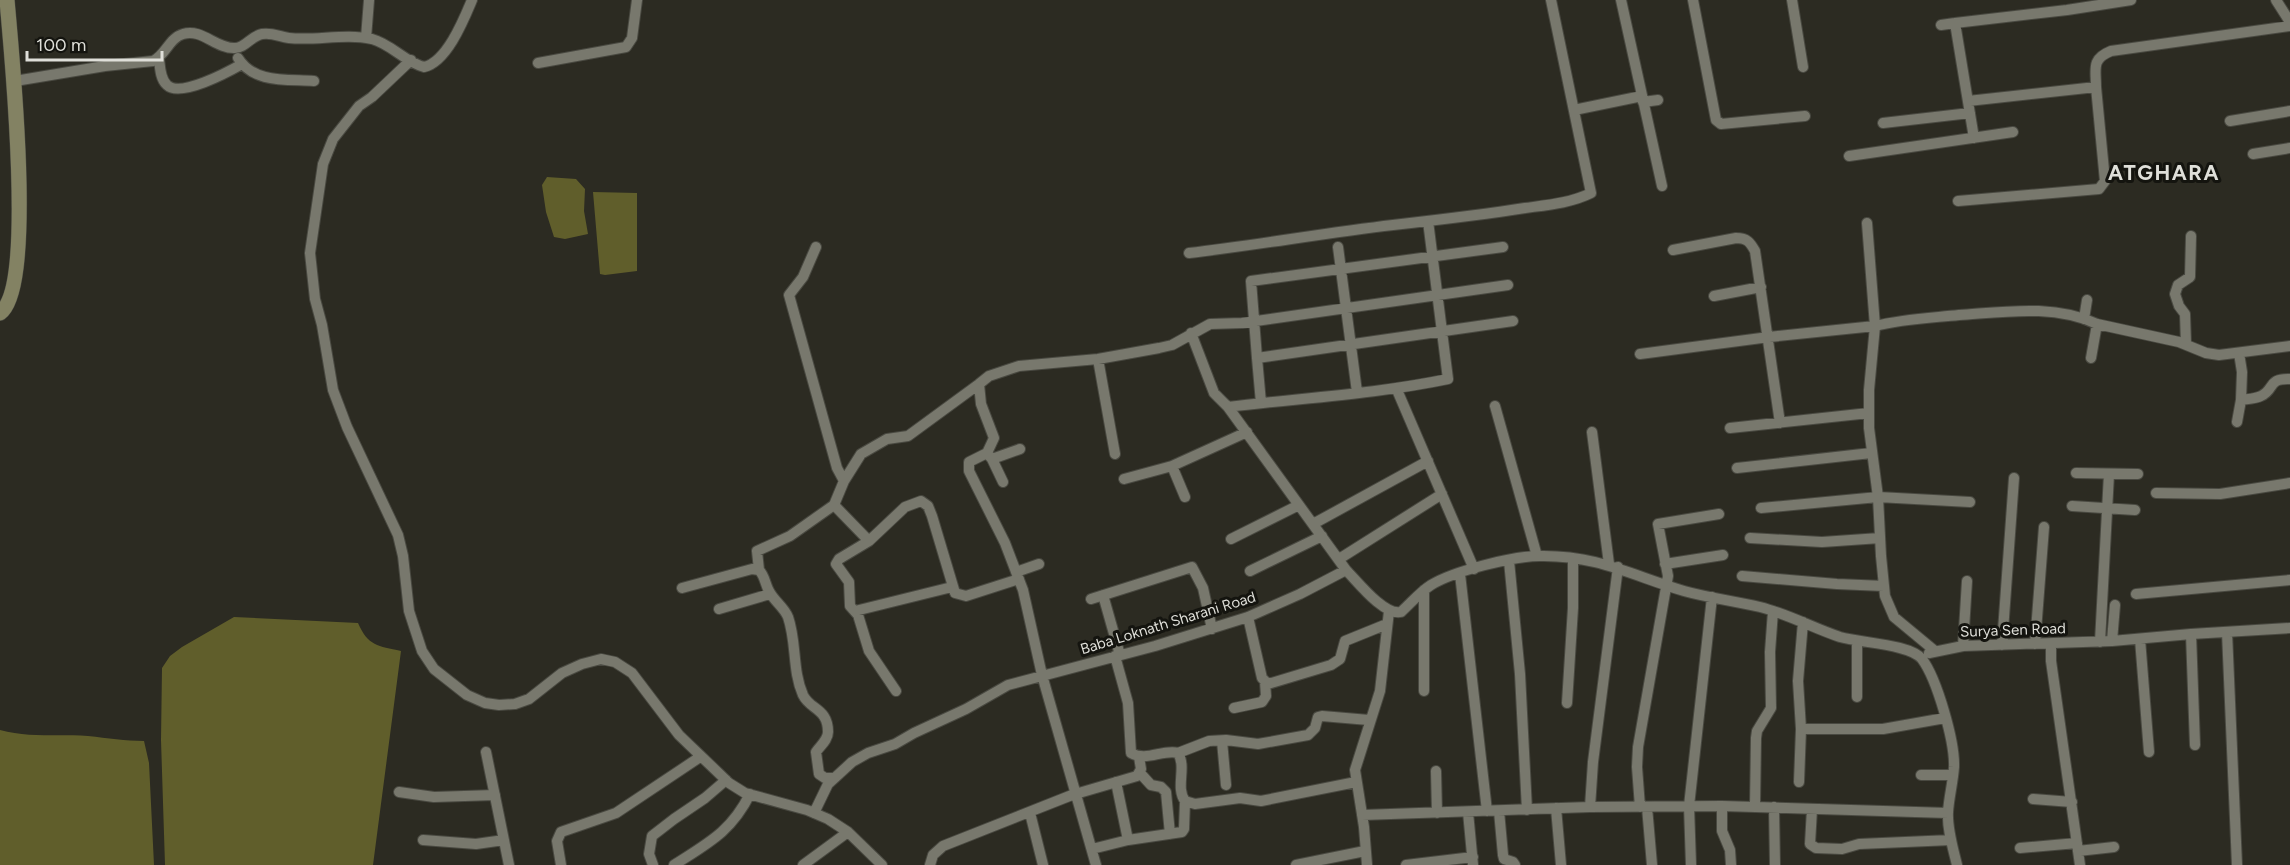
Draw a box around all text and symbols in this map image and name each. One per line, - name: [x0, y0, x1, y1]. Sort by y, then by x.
- scale bar: [27, 24, 162, 62]
- text: 100 m: [36, 34, 86, 56]
- district label: ATGHARA: [2108, 160, 2220, 185]
- street label: Baba Loknath Sharani Road: [1078, 588, 1258, 658]
- street label: Surya Sen Road: [1960, 619, 2066, 641]

